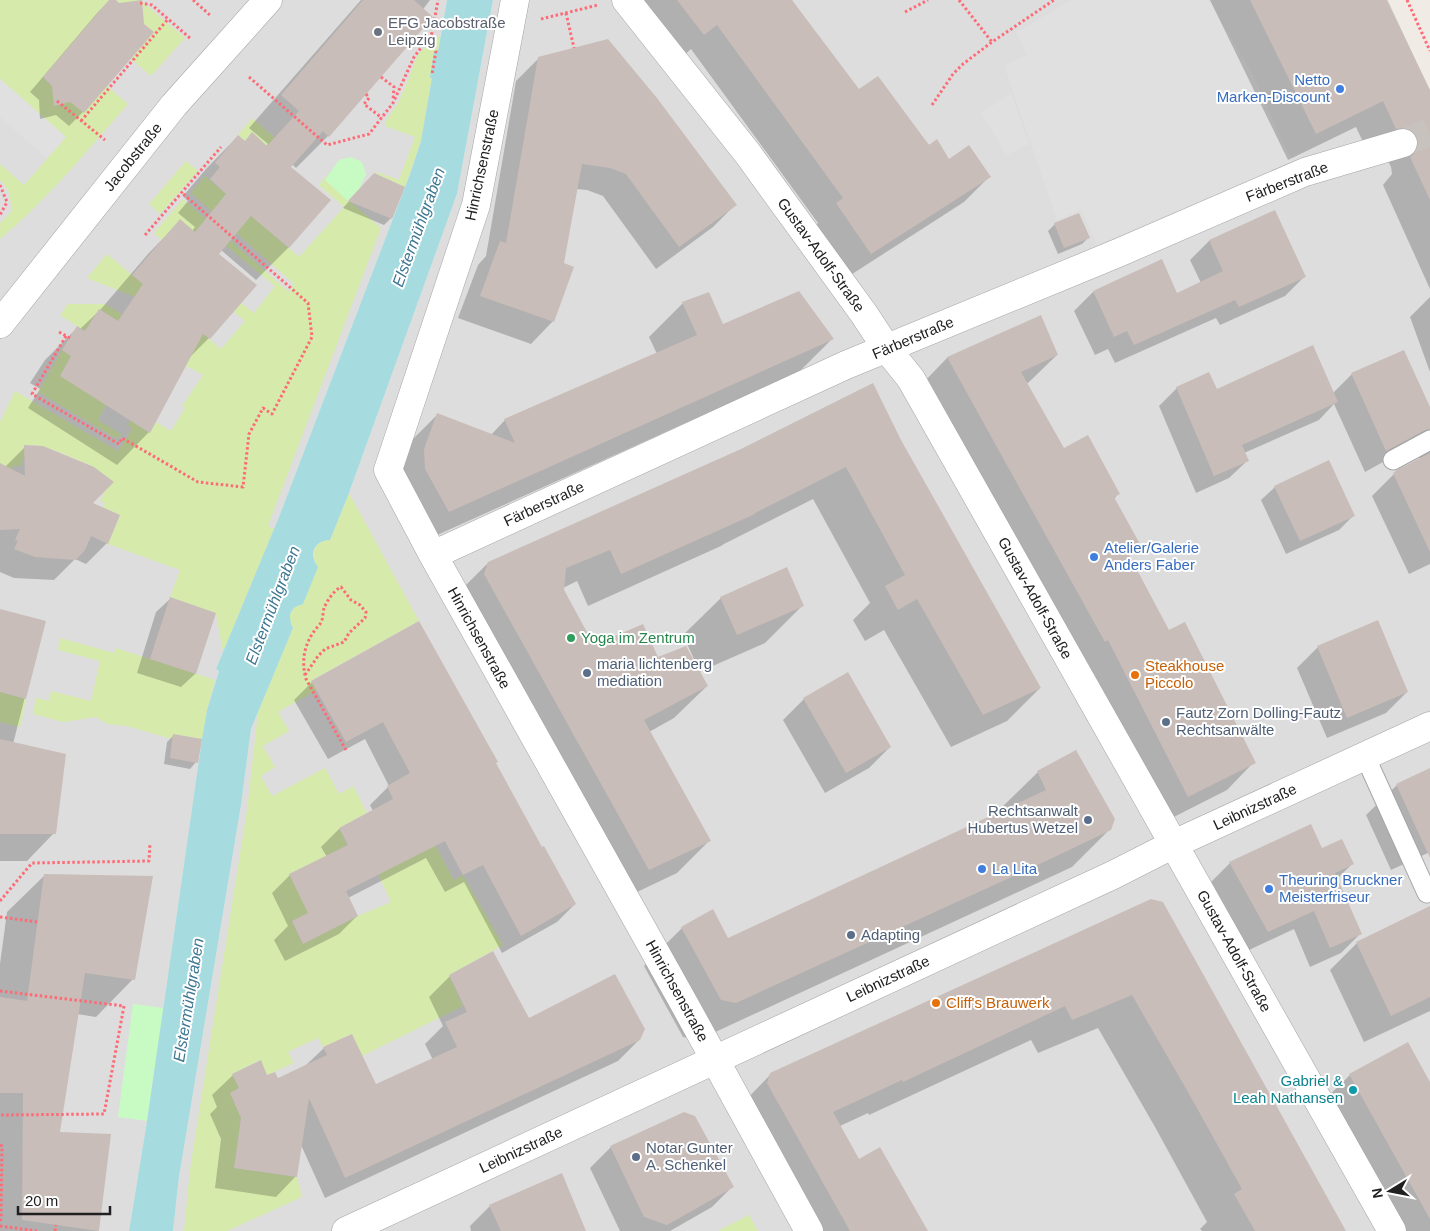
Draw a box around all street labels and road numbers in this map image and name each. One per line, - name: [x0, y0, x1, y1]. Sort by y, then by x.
- street label: Hinrichsenstraße: [461, 108, 502, 222]
- street label: Jacobstraße: [100, 119, 165, 194]
- street label: Färberstraße: [1243, 158, 1330, 205]
- street label: Gustav-Adolf-Straße: [774, 194, 868, 315]
- street label: Färberstraße: [870, 313, 956, 362]
- street label: Färberstraße: [501, 478, 587, 530]
- street label: Gustav-Adolf-Straße: [995, 534, 1076, 662]
- street label: Hinrichsenstraße: [445, 584, 514, 691]
- street label: Leibnizstraße: [1210, 780, 1299, 833]
- street label: Gustav-Adolf-Straße: [1194, 887, 1275, 1015]
- street label: Hinrichsenstraße: [643, 937, 712, 1044]
- street label: Leibnizstraße: [843, 952, 932, 1005]
- street label: Leibnizstraße: [476, 1123, 565, 1176]

